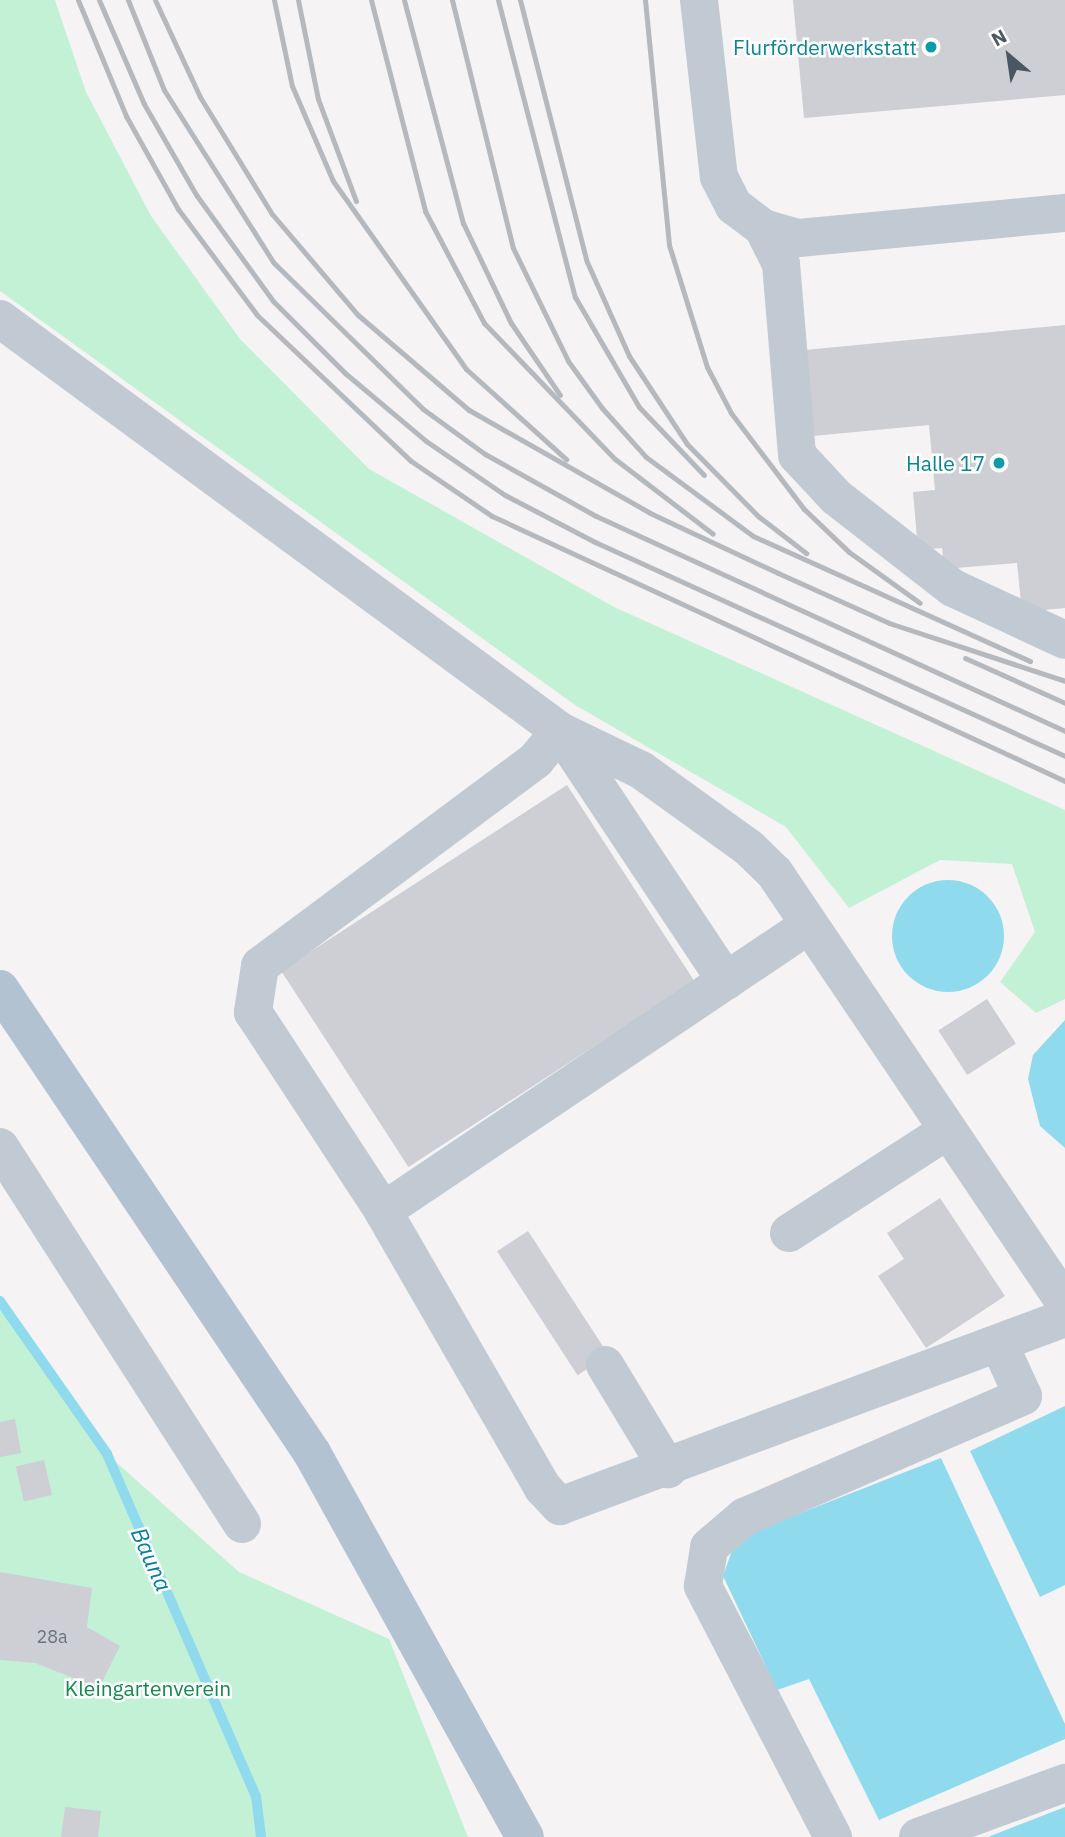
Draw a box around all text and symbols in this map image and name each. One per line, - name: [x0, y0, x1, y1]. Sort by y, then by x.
- north arrow: [974, 21, 1044, 91]
- text: N: [987, 24, 1011, 51]
- place label: Flurförderwerkstatt: [733, 34, 917, 60]
- marker: Flurförderwerkstatt: [923, 39, 939, 55]
- place label: Halle 17: [906, 450, 985, 476]
- marker: Halle 17: [991, 455, 1007, 471]
- water label: Bauna: [126, 1523, 178, 1595]
- house number: 28a: [36, 1626, 68, 1648]
- park label: Kleingartenverein: [65, 1675, 231, 1701]

